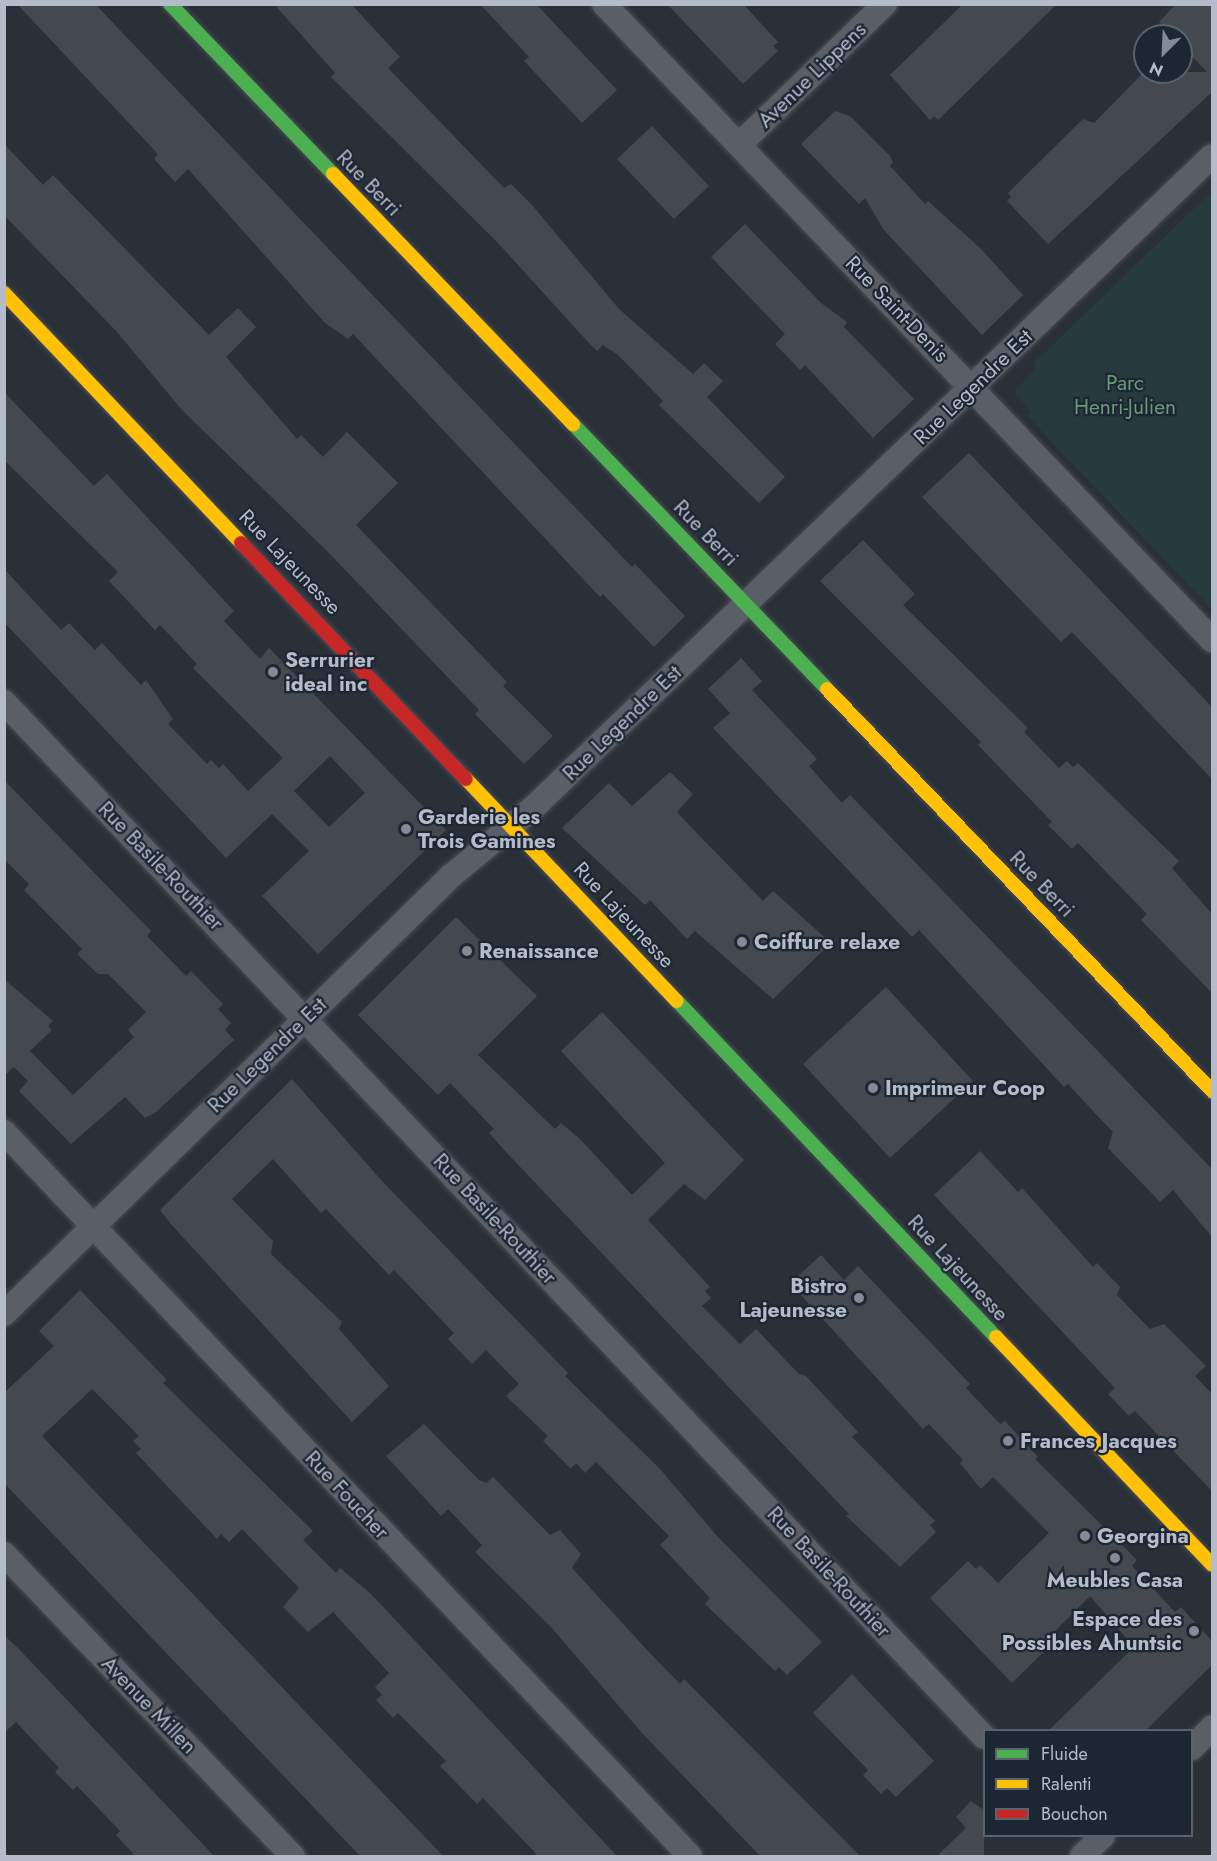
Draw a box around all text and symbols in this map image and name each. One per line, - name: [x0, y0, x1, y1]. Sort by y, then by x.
- street label: Avenue Lippens: [753, 17, 871, 133]
- north arrow: [1133, 24, 1193, 84]
- text: N: [1146, 56, 1167, 82]
- street label: Rue Berri: [331, 145, 407, 221]
- street label: Rue Saint-Denis: [840, 251, 954, 367]
- street label: Rue Legendre Est: [908, 324, 1038, 450]
- park label: Parc Henri-Julien: [1074, 370, 1176, 420]
- street label: Rue Berri: [668, 495, 744, 571]
- street label: Rue Lajeunesse: [234, 504, 346, 620]
- place label: Serrurier ideal inc: [285, 647, 375, 697]
- street label: Rue Legendre Est: [557, 660, 687, 786]
- marker: Serrurier ideal inc: [266, 665, 280, 679]
- street label: Rue Basile-Routhier: [93, 796, 229, 936]
- place label: Garderie les Trois Gamines: [418, 804, 556, 854]
- marker: Garderie les Trois Gamines: [399, 822, 413, 836]
- street label: Rue Berri: [1004, 846, 1080, 922]
- street label: Rue Lajeunesse: [568, 857, 680, 973]
- place label: Coiffure relaxe: [754, 929, 900, 955]
- marker: Coiffure relaxe: [735, 935, 749, 949]
- place label: Renaissance: [479, 938, 599, 964]
- marker: Renaissance: [460, 944, 474, 958]
- street label: Rue Legendre Est: [202, 992, 332, 1118]
- place label: Imprimeur Coop: [885, 1075, 1045, 1101]
- marker: Imprimeur Coop: [866, 1081, 880, 1095]
- street label: Rue Basile-Routhier: [428, 1148, 562, 1290]
- street label: Rue Lajeunesse: [902, 1210, 1014, 1326]
- place label: Bistro Lajeunesse: [739, 1273, 847, 1323]
- marker: Bistro Lajeunesse: [852, 1291, 866, 1305]
- place label: Frances Jacques: [1020, 1428, 1177, 1454]
- marker: Frances Jacques: [1001, 1434, 1015, 1448]
- street label: Rue Foucher: [300, 1446, 394, 1544]
- street label: Rue Basile-Routhier: [762, 1501, 896, 1643]
- place label: Georgina: [1097, 1523, 1189, 1549]
- marker: Georgina: [1078, 1529, 1092, 1543]
- marker: Meubles Casa: [1108, 1551, 1122, 1565]
- place label: Meubles Casa: [1047, 1567, 1183, 1593]
- place label: Espace des Possibles Ahuntsic: [1002, 1606, 1182, 1656]
- marker: Espace des Possibles Ahuntsic: [1187, 1624, 1201, 1638]
- street label: Avenue Millen: [96, 1651, 202, 1759]
- legend: [983, 1729, 1193, 1837]
- text: Fluide: [1041, 1741, 1088, 1767]
- text: Ralenti: [1041, 1771, 1092, 1797]
- text: Bouchon: [1041, 1801, 1108, 1827]

